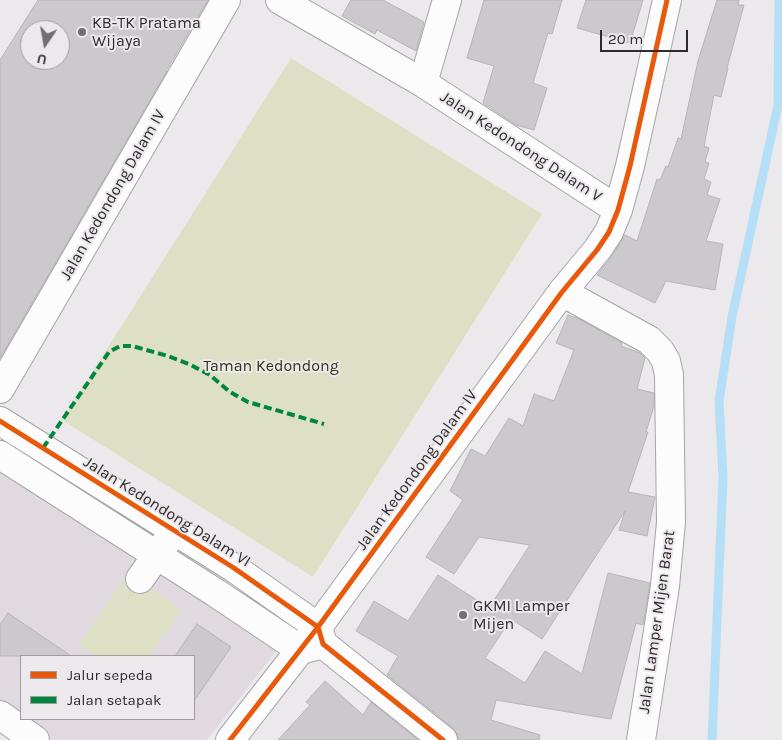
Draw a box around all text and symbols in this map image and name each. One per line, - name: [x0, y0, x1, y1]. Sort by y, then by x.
- place label: KB-TK Pratama Wijaya: [92, 13, 201, 51]
- north arrow: [20, 20, 70, 70]
- scale bar: [602, 20, 690, 52]
- marker: KB-TK Pratama Wijaya: [76, 26, 88, 38]
- text: 20 m: [608, 30, 643, 48]
- text: U: [35, 50, 48, 69]
- street label: Jalan Kedondong Dalam V: [437, 87, 605, 207]
- street label: Jalan Kedondong Dalam IV: [56, 106, 170, 284]
- park label: Taman Kedondong: [203, 356, 339, 376]
- street label: Jalan Kedondong Dalam IV: [352, 386, 482, 554]
- street label: Jalan Kedondong Dalam VI: [80, 453, 254, 571]
- street label: Jalan Lamper Mijen Barat: [635, 529, 679, 715]
- place label: GKMI Lamper Mijen: [473, 596, 569, 634]
- marker: GKMI Lamper Mijen: [457, 609, 469, 621]
- legend: [20, 655, 195, 720]
- text: Jalur sepeda: [67, 666, 153, 684]
- text: Jalan setapak: [67, 691, 161, 709]

